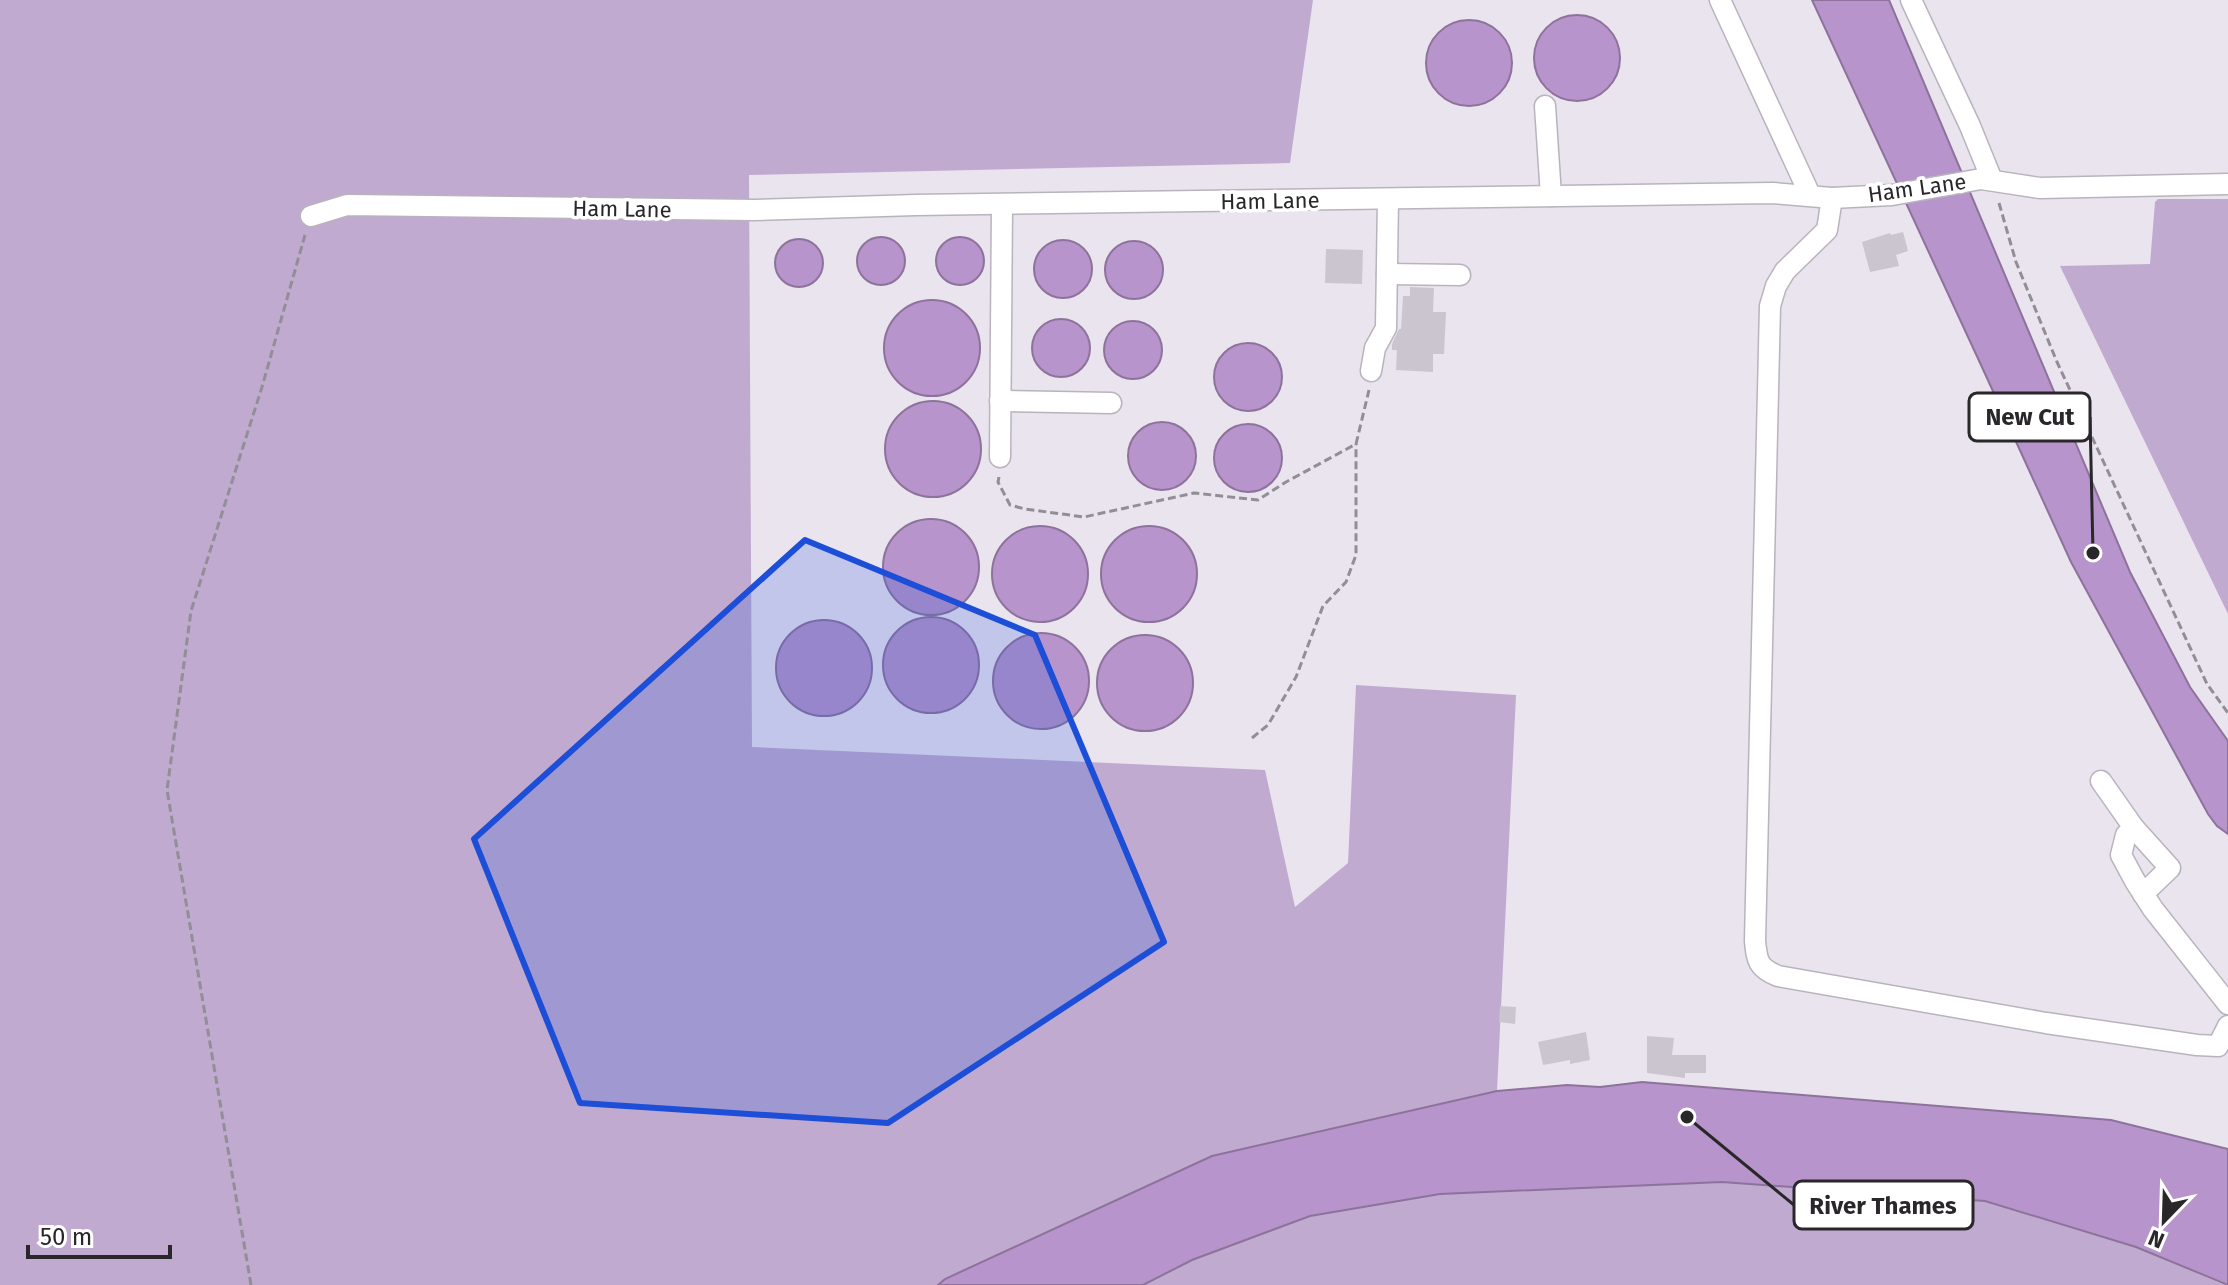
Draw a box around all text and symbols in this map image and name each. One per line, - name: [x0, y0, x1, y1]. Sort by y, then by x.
- street label: Ham Lane: [1866, 168, 1968, 208]
- street label: Ham Lane: [1220, 187, 1320, 215]
- street label: Ham Lane: [572, 195, 672, 223]
- callout: New Cut: [1969, 393, 2090, 441]
- text: New Cut: [1985, 403, 2075, 431]
- callout: River Thames: [1794, 1181, 1973, 1229]
- north arrow: [2124, 1181, 2204, 1261]
- text: River Thames: [1809, 1192, 1957, 1220]
- scale bar: [28, 1209, 170, 1259]
- text: 50 m: [40, 1223, 92, 1251]
- text: N: [2144, 1224, 2168, 1254]

